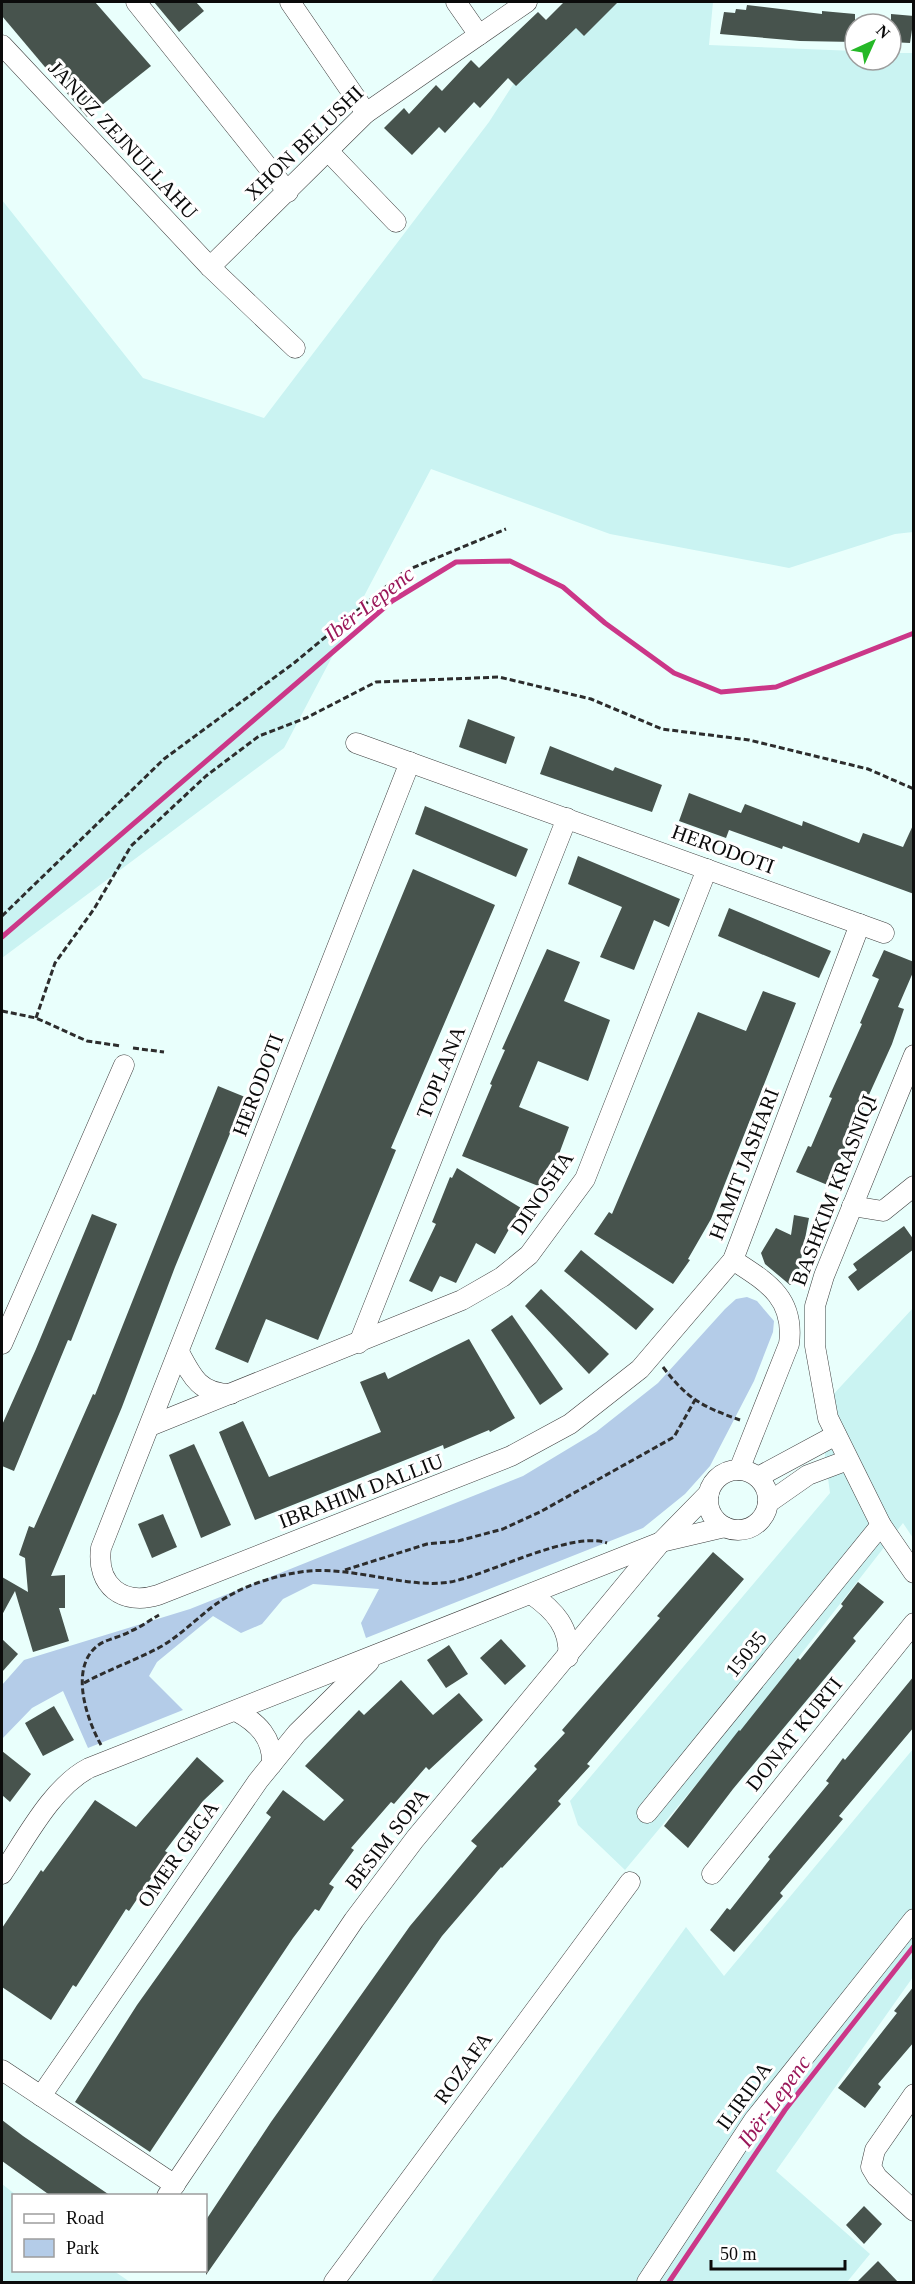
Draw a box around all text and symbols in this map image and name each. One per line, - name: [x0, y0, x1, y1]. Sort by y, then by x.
- north arrow: [843, 12, 903, 72]
- text: N: [873, 22, 894, 42]
- street label: JANUZ ZEJNULLAHU: [44, 56, 202, 224]
- street label: XHON BELUSHI: [240, 81, 368, 205]
- water label: Ibër-Lepenc: [318, 561, 419, 647]
- street label: HERODOTI: [668, 819, 778, 879]
- street label: TOPLANA: [412, 1021, 471, 1122]
- street label: HERODOTI: [228, 1031, 288, 1139]
- street label: HAMIT JASHARI: [704, 1085, 784, 1243]
- street label: BASHKIM KRASNIQI: [787, 1091, 881, 1289]
- street label: DINOSHA: [506, 1146, 579, 1239]
- street label: IBRAHIM DALLIU: [275, 1449, 447, 1533]
- street label: 15035: [720, 1626, 772, 1682]
- street label: DONAT KURTI: [741, 1672, 847, 1796]
- street label: BESIM SOPA: [340, 1783, 434, 1894]
- street label: OMER GEGA: [133, 1796, 224, 1912]
- street label: ROZAFA: [429, 2027, 497, 2108]
- water label: Ibër-Lepenc: [732, 2050, 816, 2152]
- street label: ILIRIDA: [711, 2057, 777, 2135]
- legend: [12, 2194, 207, 2272]
- text: Road: [66, 2208, 104, 2228]
- scale bar: [711, 2233, 844, 2271]
- text: Park: [66, 2238, 99, 2258]
- text: 50 m: [720, 2244, 757, 2264]

